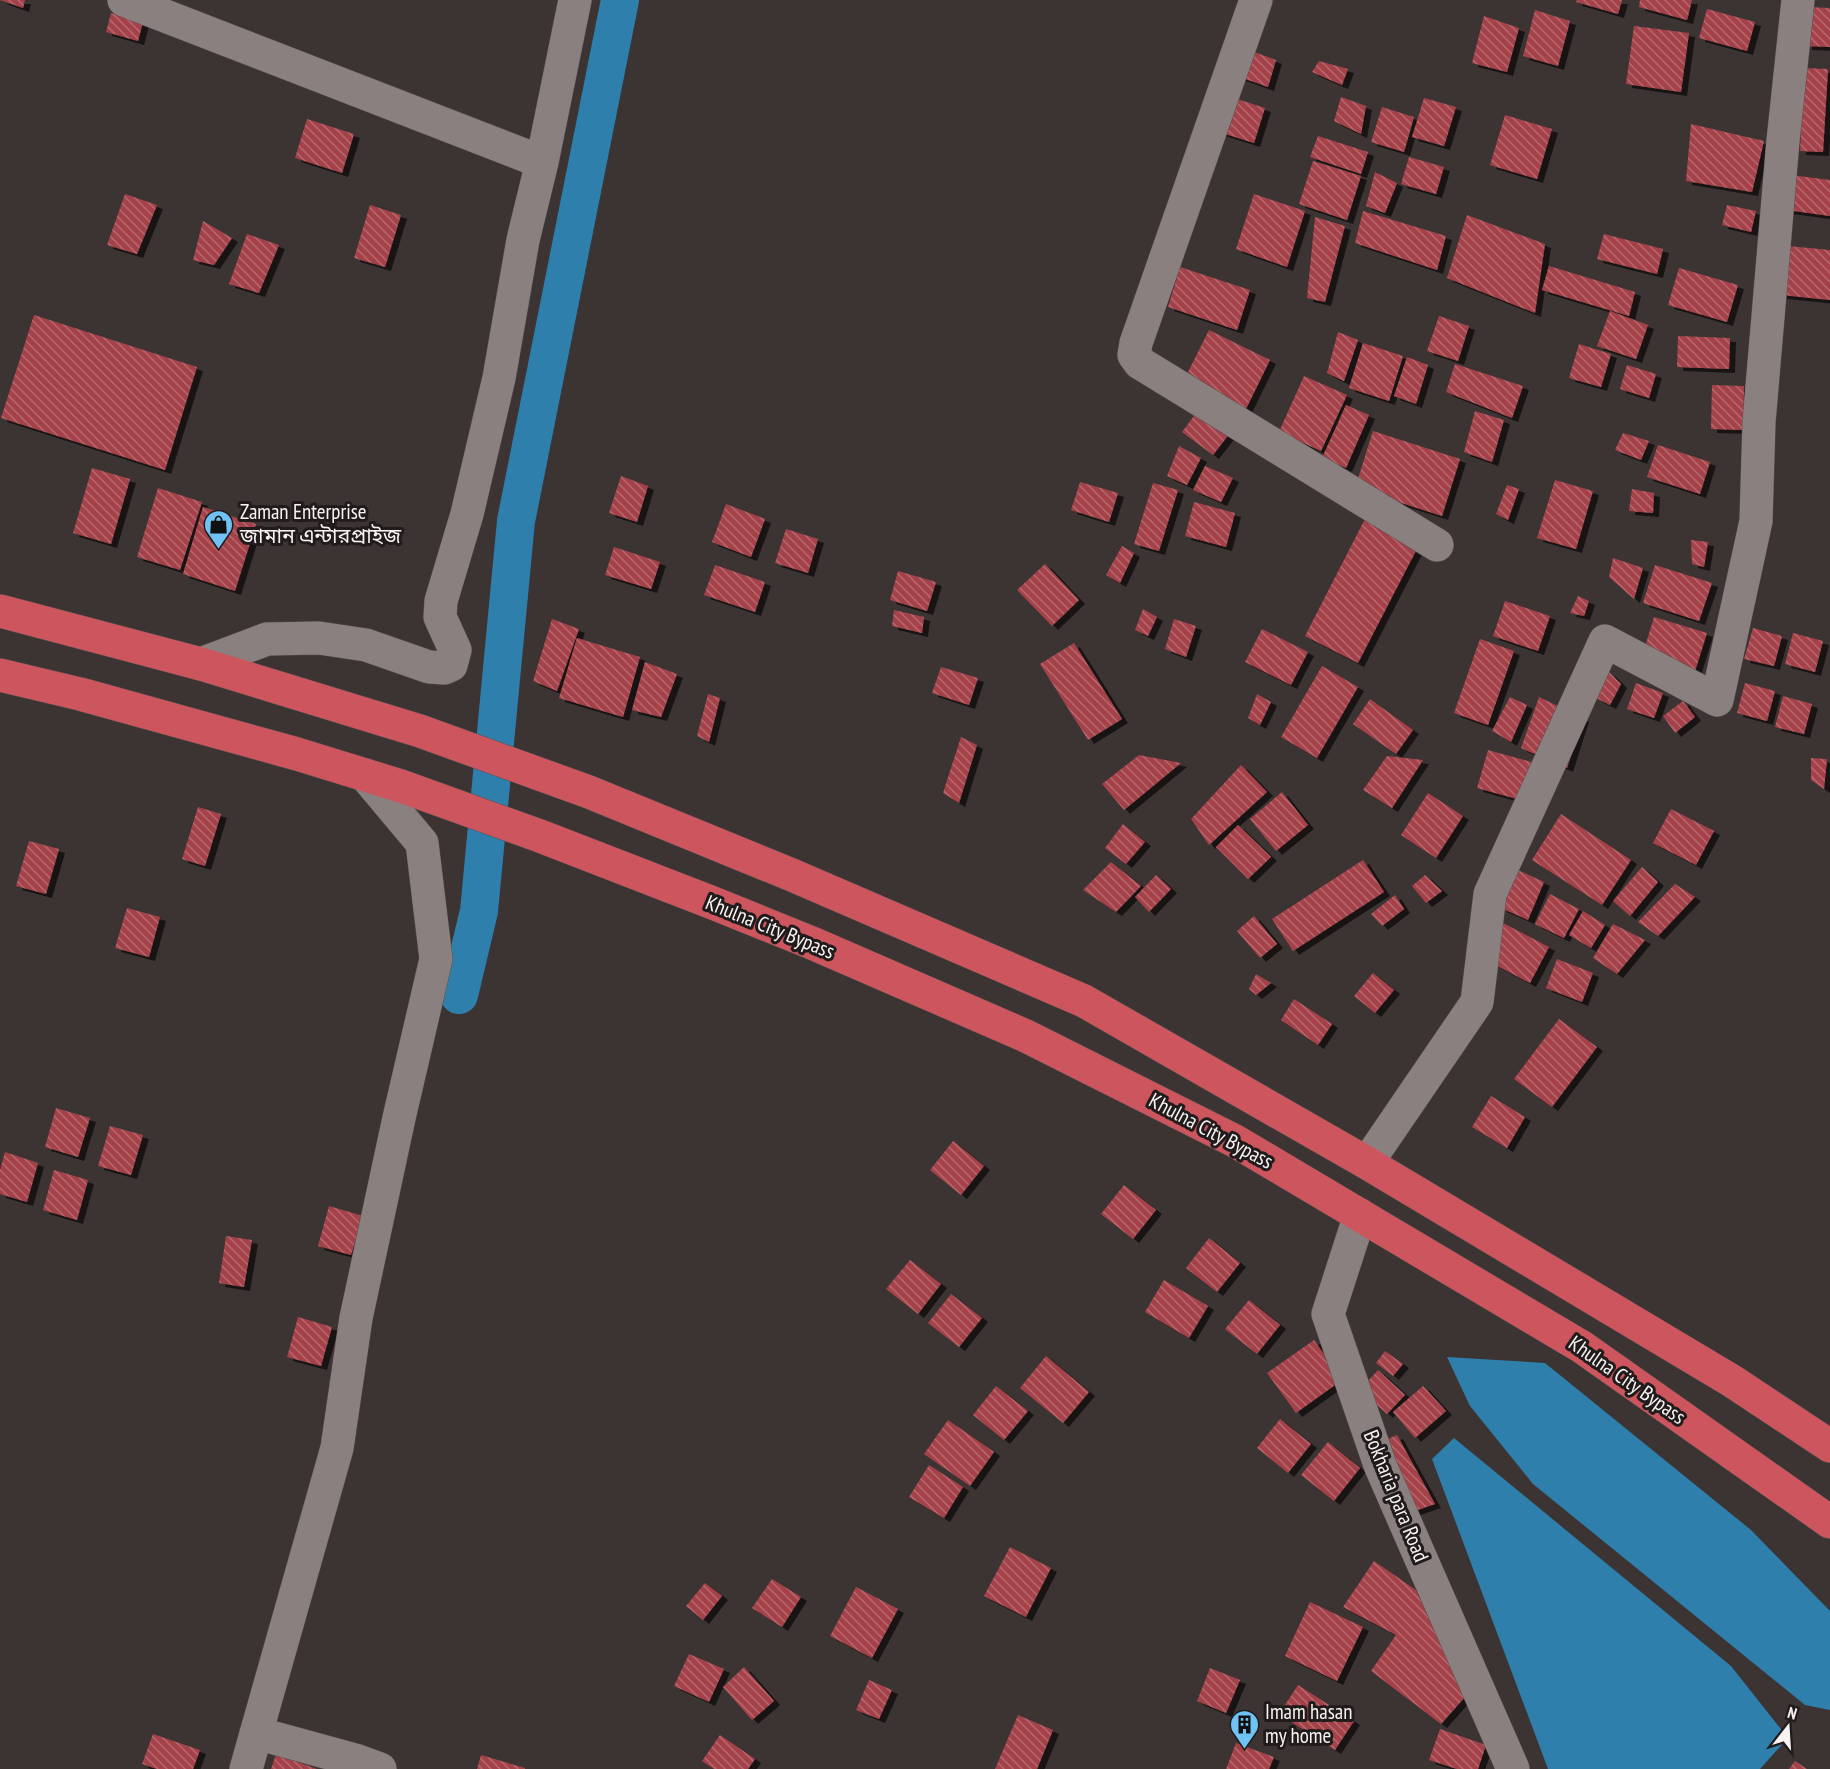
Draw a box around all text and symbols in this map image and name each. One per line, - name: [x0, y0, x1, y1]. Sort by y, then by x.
- place label: Zaman Enterprise জামান এন্টারপ্রাইজ: [239, 498, 402, 549]
- shop icon: Zaman Enterprise জামান এন্টারপ্রাইজ: [203, 508, 235, 550]
- street label: Khulna City Bypass: [702, 888, 839, 965]
- street label: Khulna City Bypass: [1145, 1087, 1278, 1175]
- street label: Khulna City Bypass: [1564, 1329, 1691, 1430]
- street label: Bokharia para Road: [1358, 1426, 1435, 1566]
- north arrow: [1758, 1697, 1818, 1757]
- place label: Imam hasan my home: [1265, 1698, 1352, 1749]
- text: N: [1785, 1702, 1799, 1723]
- building icon: Imam hasan my home: [1228, 1708, 1260, 1750]

